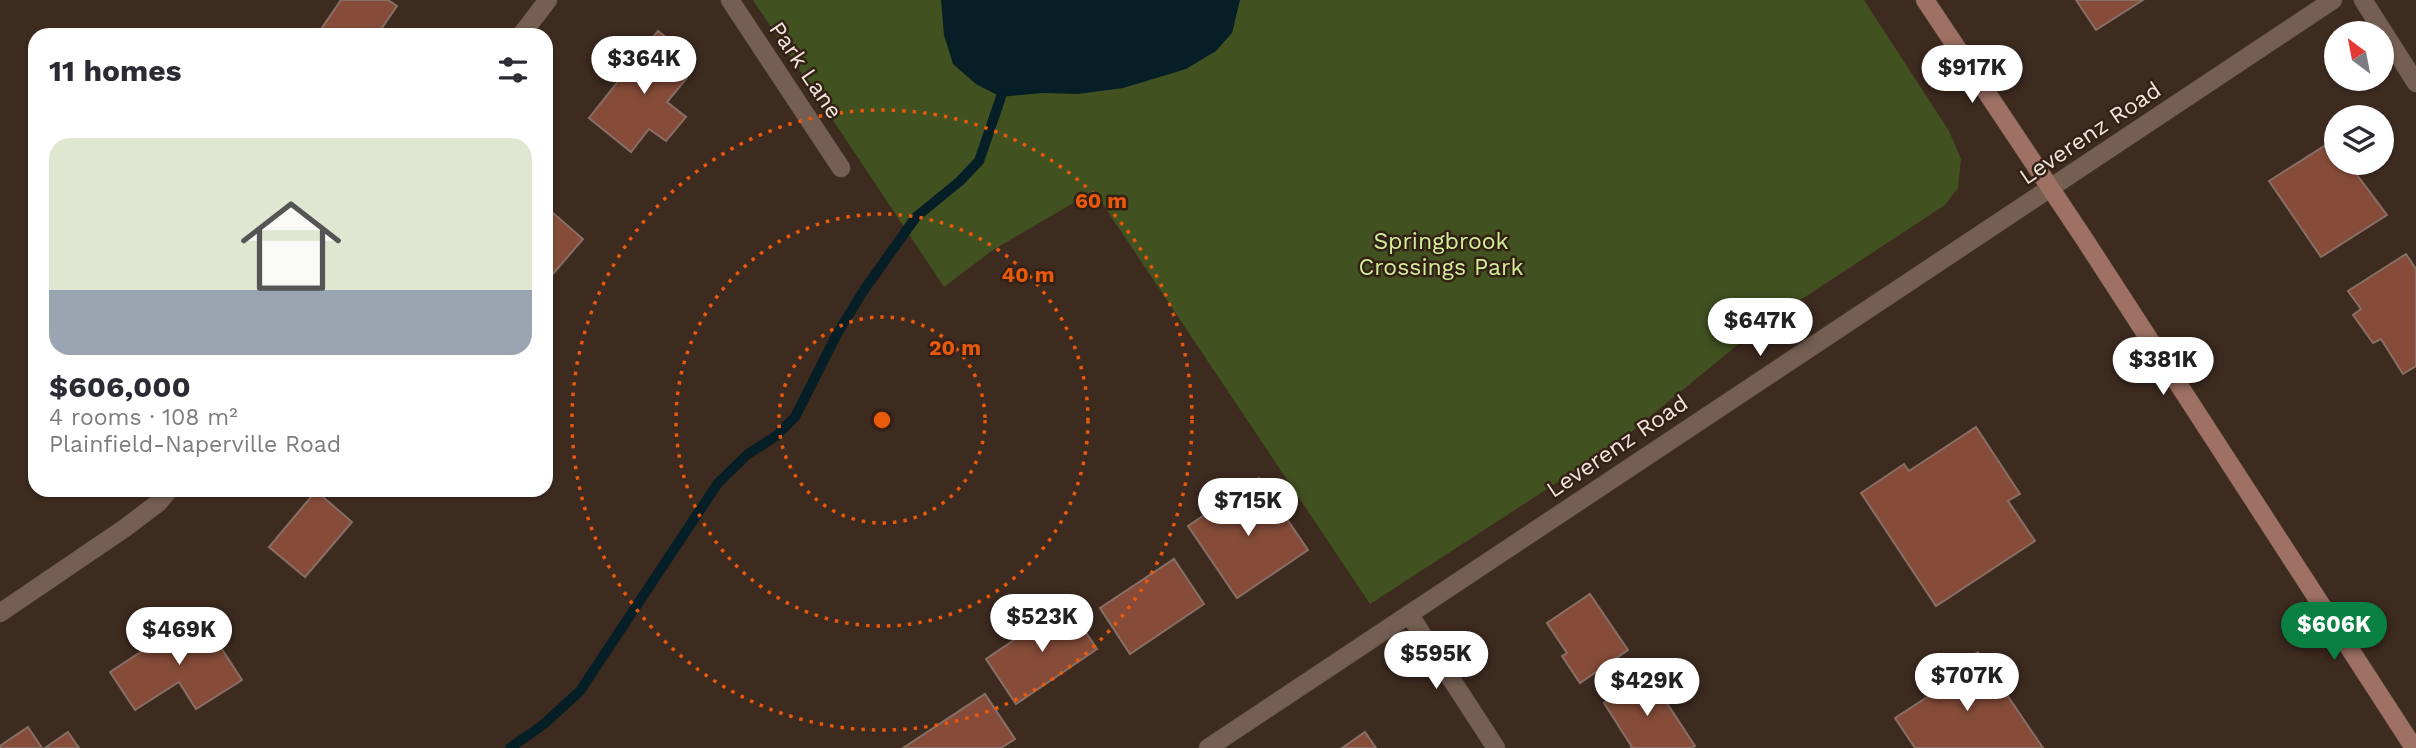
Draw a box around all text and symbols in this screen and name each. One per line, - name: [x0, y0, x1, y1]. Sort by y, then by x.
- street label: Park Lane: [763, 17, 848, 124]
- north arrow: [2324, 21, 2394, 91]
- map controls: [2324, 21, 2394, 175]
- pin: $364K: [595, 36, 693, 96]
- text: $364K: [607, 45, 681, 72]
- pin: $917K: [1923, 46, 2021, 105]
- icon: filters: [494, 51, 532, 89]
- text: 11 homes: [49, 53, 182, 88]
- text: $917K: [1938, 54, 2006, 81]
- street label: Leverenz Road: [2015, 76, 2166, 191]
- button: layers: [2324, 105, 2394, 175]
- icon: home: [228, 183, 354, 309]
- text: 60 m: [1075, 188, 1127, 213]
- park label: Springbrook Crossings Park: [1359, 228, 1523, 281]
- text: 40 m: [1002, 262, 1054, 287]
- pin: $647K: [1711, 298, 1809, 358]
- text: $647K: [1724, 307, 1796, 334]
- text: 20 m: [929, 335, 981, 360]
- pin: $381K: [2114, 338, 2212, 397]
- text: $381K: [2129, 346, 2197, 373]
- text: $606,000: [49, 369, 191, 404]
- street label: Leverenz Road: [1542, 389, 1693, 504]
- text: 4 rooms · 108 m²: [49, 404, 238, 431]
- centre of rings: [870, 408, 894, 432]
- text: Plainfield-Naperville Road: [49, 431, 341, 458]
- pin: $715K: [1199, 478, 1297, 538]
- text: $715K: [1214, 487, 1282, 514]
- pin: $523K: [993, 594, 1091, 654]
- pin: $606K: [2285, 602, 2383, 662]
- text: $523K: [1006, 603, 1078, 630]
- pin: $469K: [130, 608, 228, 667]
- text: $606K: [2297, 611, 2371, 638]
- text: $469K: [142, 616, 216, 643]
- pin: $595K: [1387, 632, 1485, 691]
- text: $595K: [1400, 640, 1472, 667]
- pin: $707K: [1918, 654, 2016, 713]
- pin: $429K: [1598, 658, 1696, 718]
- text: $707K: [1931, 662, 2003, 689]
- text: $429K: [1610, 667, 1684, 694]

